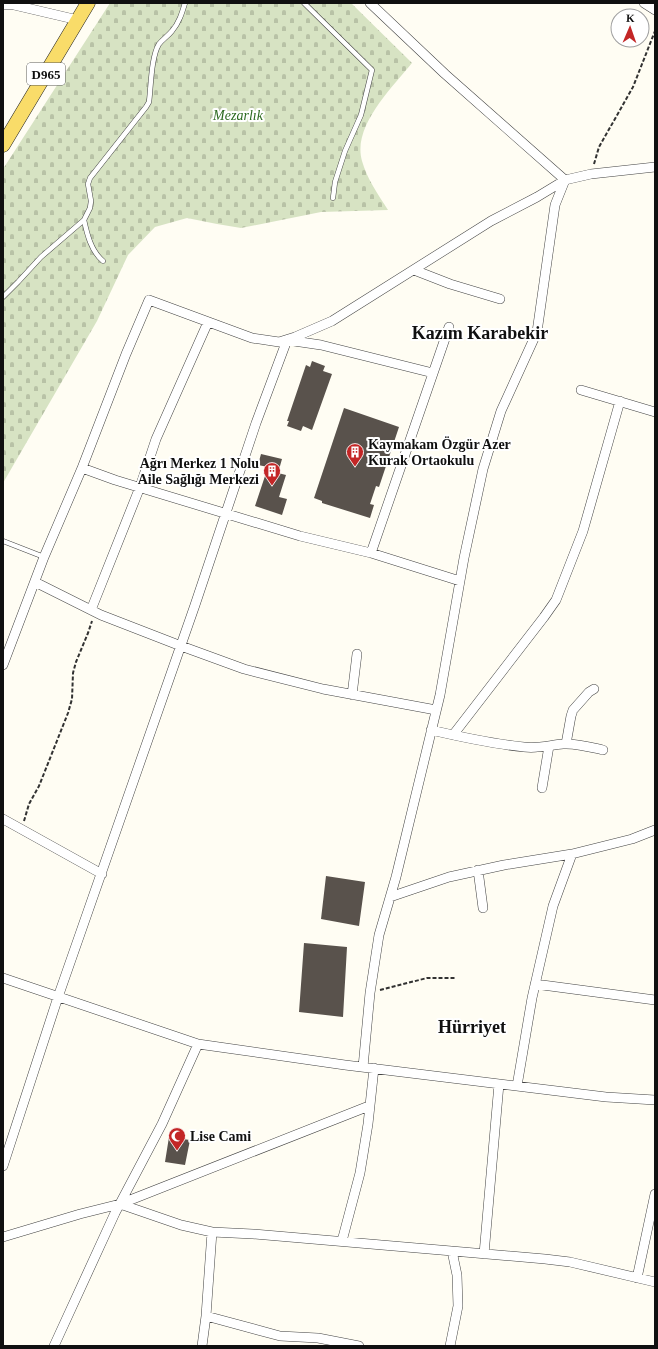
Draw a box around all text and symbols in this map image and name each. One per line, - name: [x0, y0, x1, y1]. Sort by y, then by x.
- north arrow: [610, 8, 650, 48]
- text: K: [626, 12, 635, 24]
- road number: D965: [27, 63, 65, 85]
- park label: Mezarlık: [212, 108, 264, 123]
- district label: Kazım Karabekir: [412, 323, 548, 343]
- place label: Kaymakam Özgür Azer Kurak Ortaokulu: [368, 436, 511, 468]
- building icon: Kaymakam Özgür Azer Kurak Ortaokulu: [345, 442, 365, 467]
- place label: Ağrı Merkez 1 Nolu Aile Sağlığı Merkezi: [138, 456, 259, 487]
- building icon: Ağrı Merkez 1 Nolu Aile Sağlığı Merkezi: [262, 461, 282, 486]
- district label: Hürriyet: [438, 1017, 506, 1037]
- mosque icon: Lise Cami: [167, 1126, 187, 1151]
- place label: Lise Cami: [190, 1129, 251, 1144]

